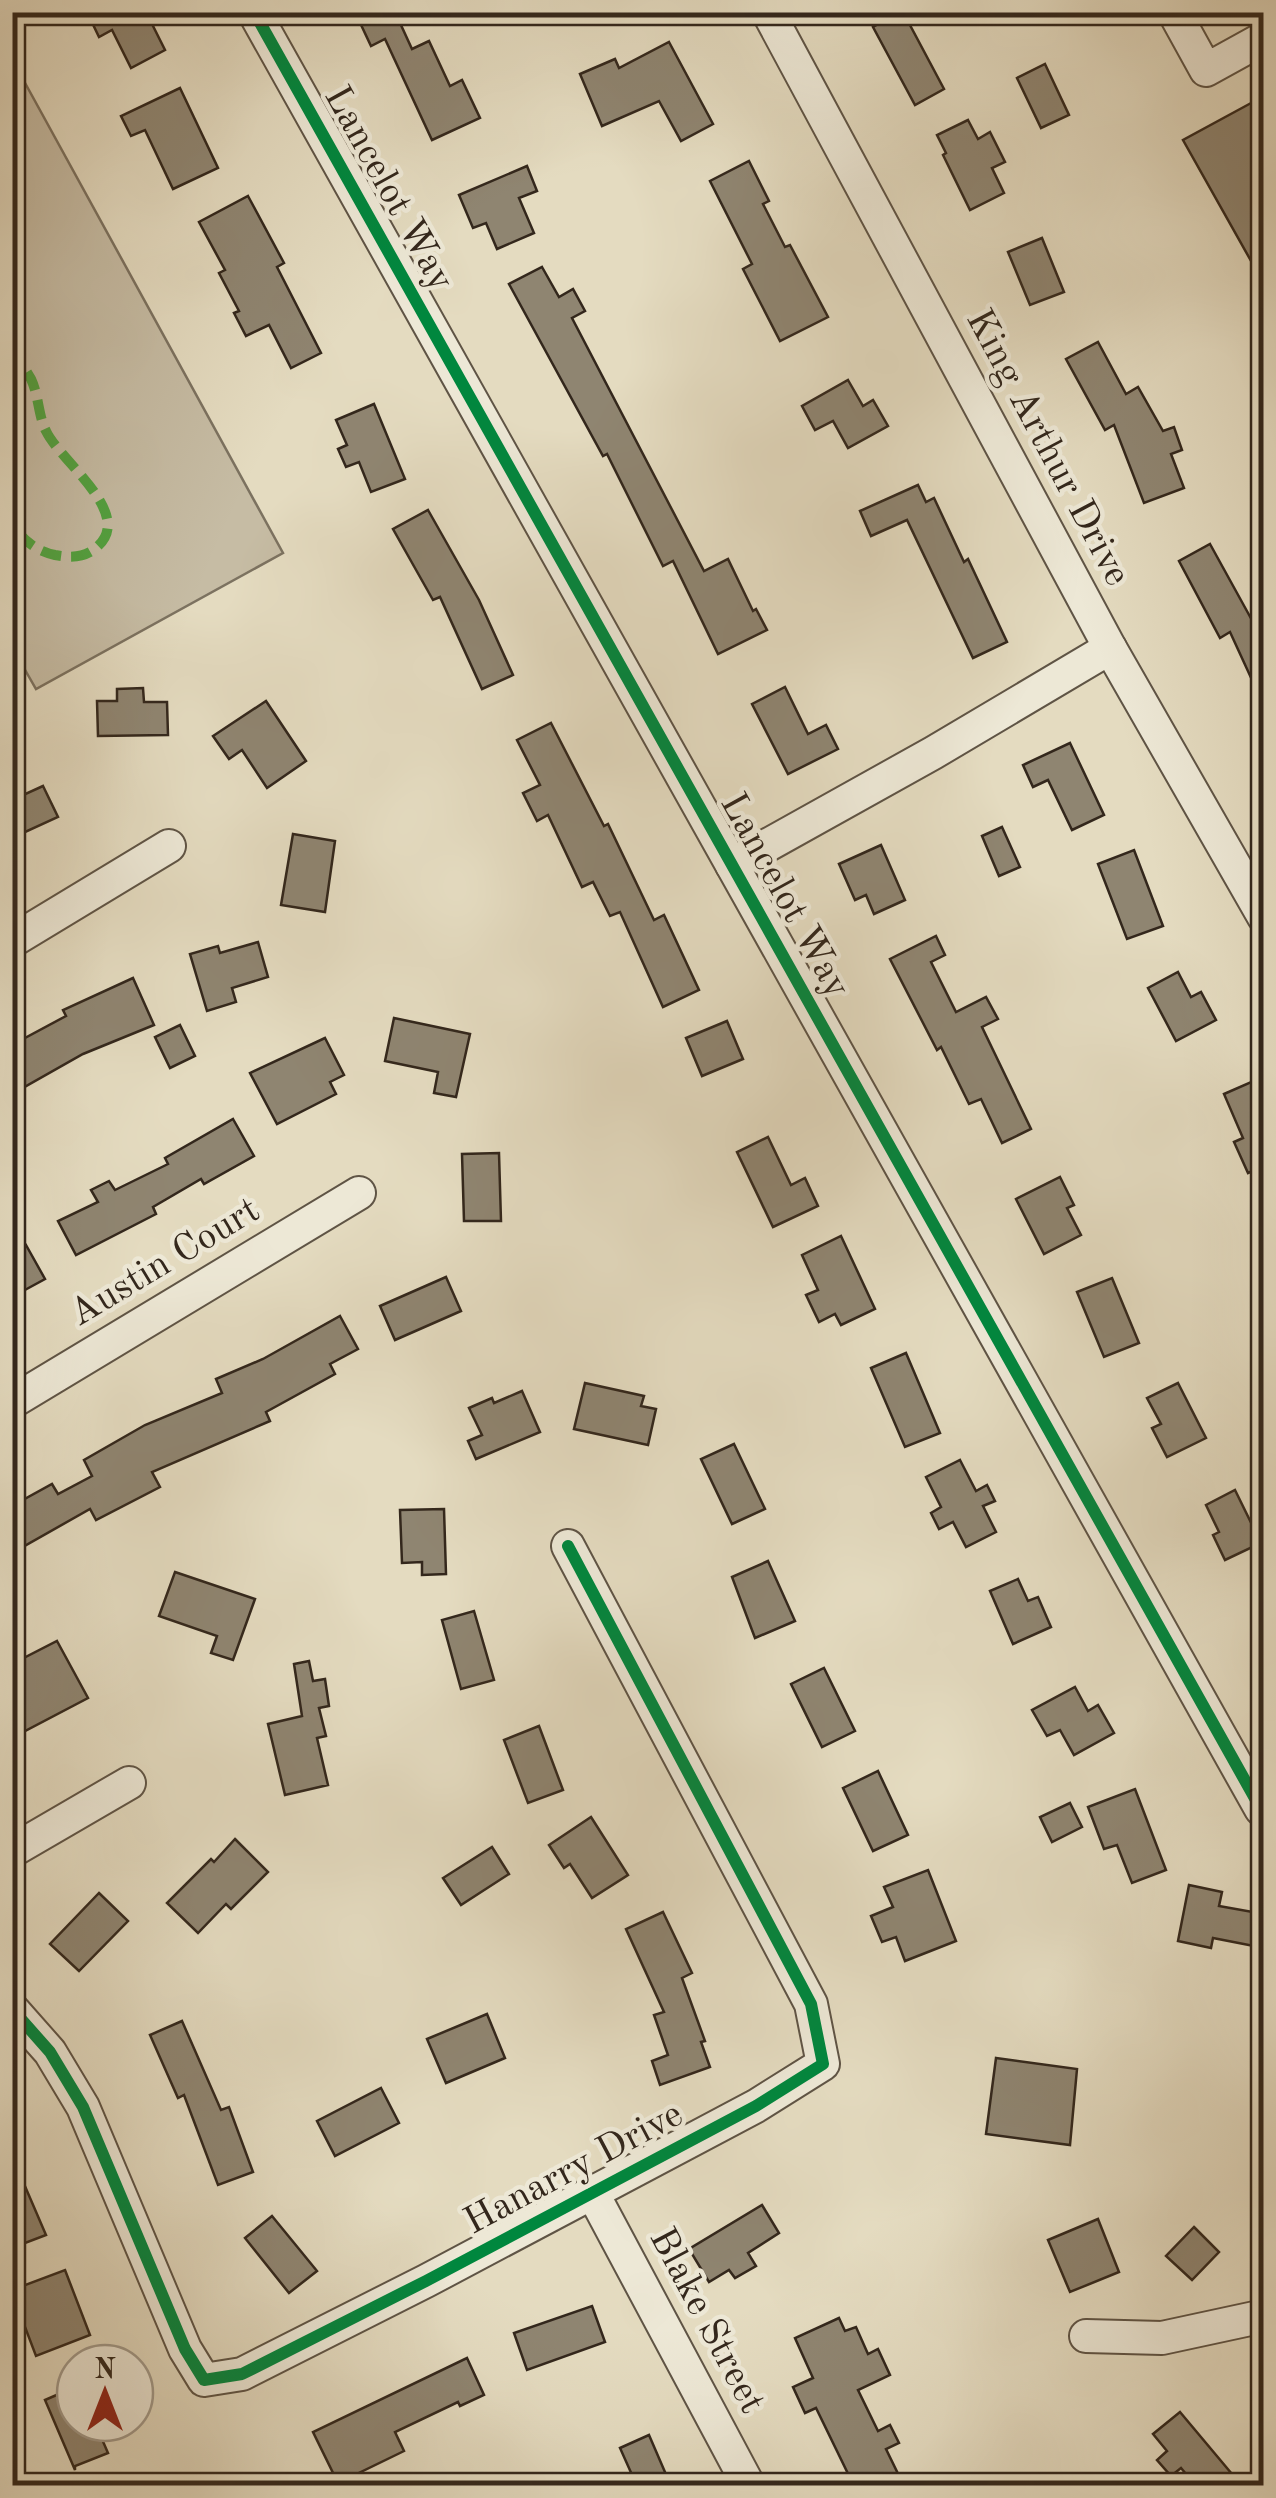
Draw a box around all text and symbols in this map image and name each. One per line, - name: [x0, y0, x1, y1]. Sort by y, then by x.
- street label: Lancelot Way: [316, 80, 460, 298]
- street label: King Arthur Drive: [958, 304, 1136, 592]
- street label: Lancelot Way: [712, 787, 856, 1005]
- street label: Austin Court: [63, 1192, 267, 1334]
- street label: Hanarry Drive: [459, 2096, 689, 2242]
- street label: Blake Street: [641, 2222, 771, 2420]
- north arrow: [55, 2343, 155, 2443]
- text: N: [94, 2357, 116, 2385]

